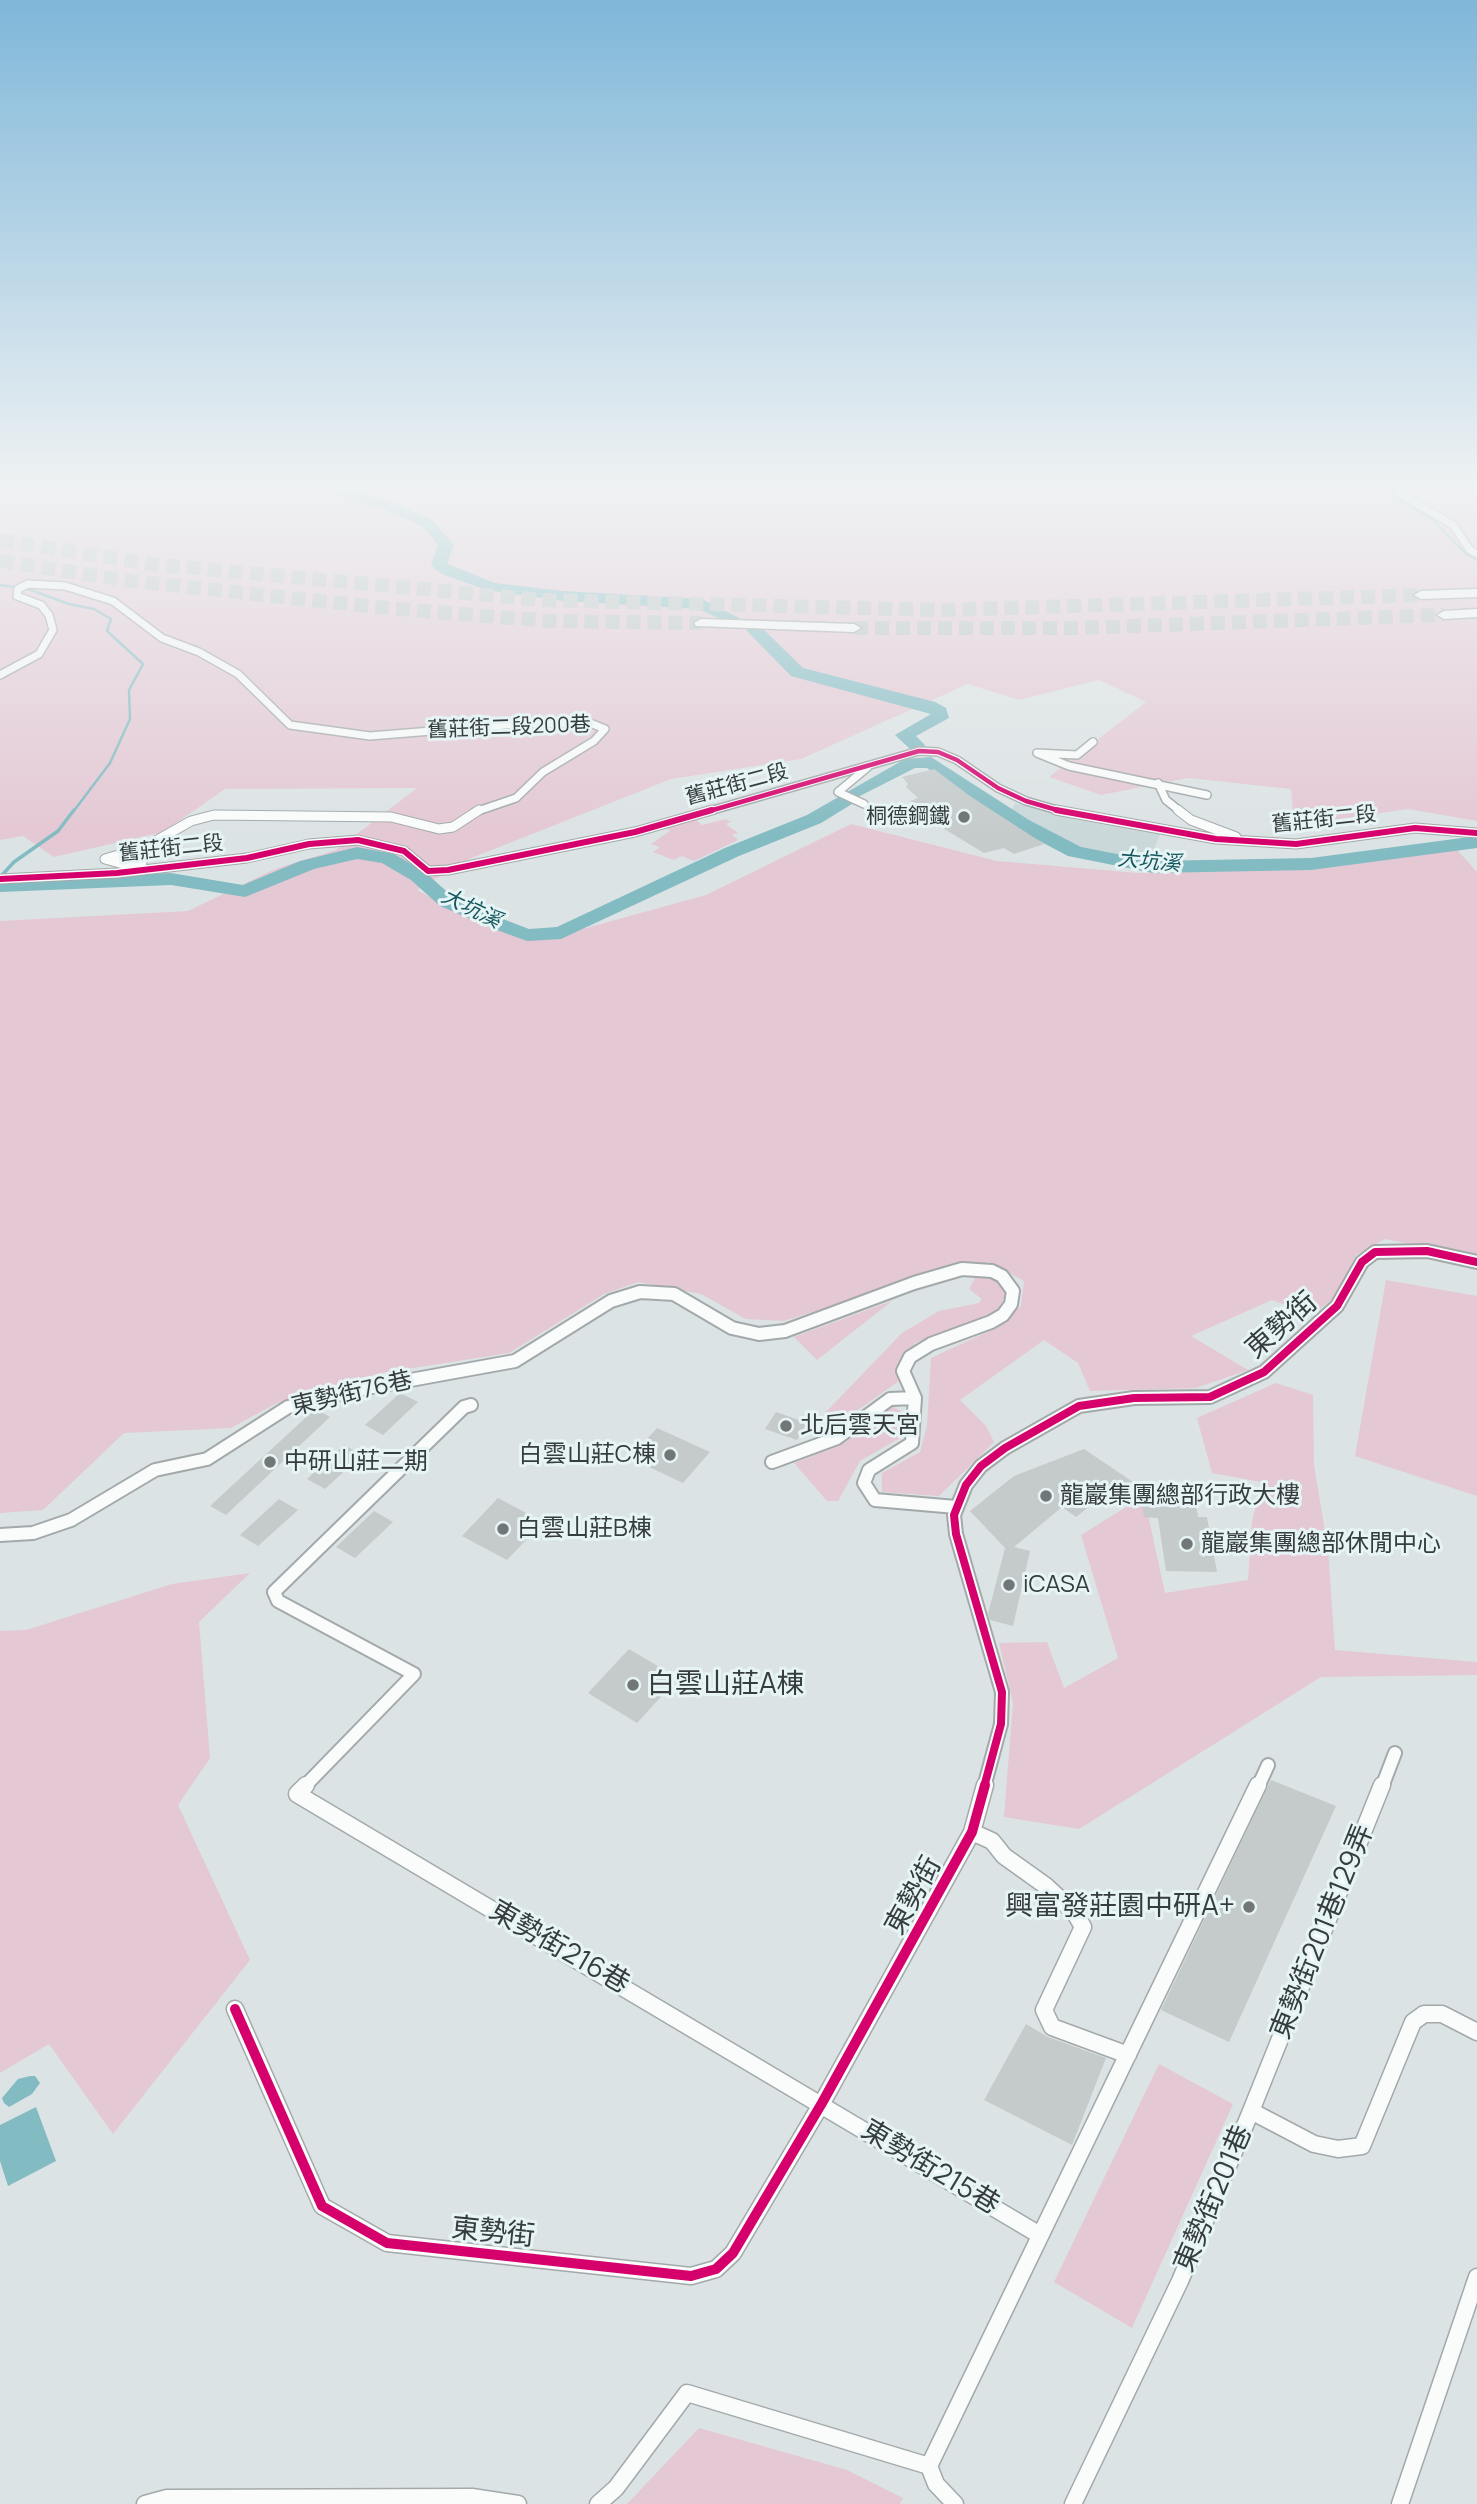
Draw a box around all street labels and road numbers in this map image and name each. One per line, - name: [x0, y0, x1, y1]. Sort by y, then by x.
- street label: 舊莊街二段200巷: [427, 713, 591, 743]
- street label: 舊莊街二段: [683, 759, 791, 811]
- street label: 舊莊街二段: [1270, 802, 1378, 838]
- street label: 舊莊街二段: [117, 831, 225, 867]
- street label: 東勢街: [1239, 1286, 1325, 1366]
- street label: 東勢街76巷: [289, 1366, 415, 1422]
- street label: 東勢街201巷129弄: [1265, 1820, 1381, 2044]
- street label: 東勢街: [879, 1851, 949, 1941]
- street label: 東勢街216巷: [483, 1894, 635, 2002]
- street label: 東勢街215巷: [855, 2114, 1005, 2222]
- street label: 東勢街201巷: [1168, 2121, 1260, 2277]
- street label: 東勢街: [449, 2212, 537, 2254]

